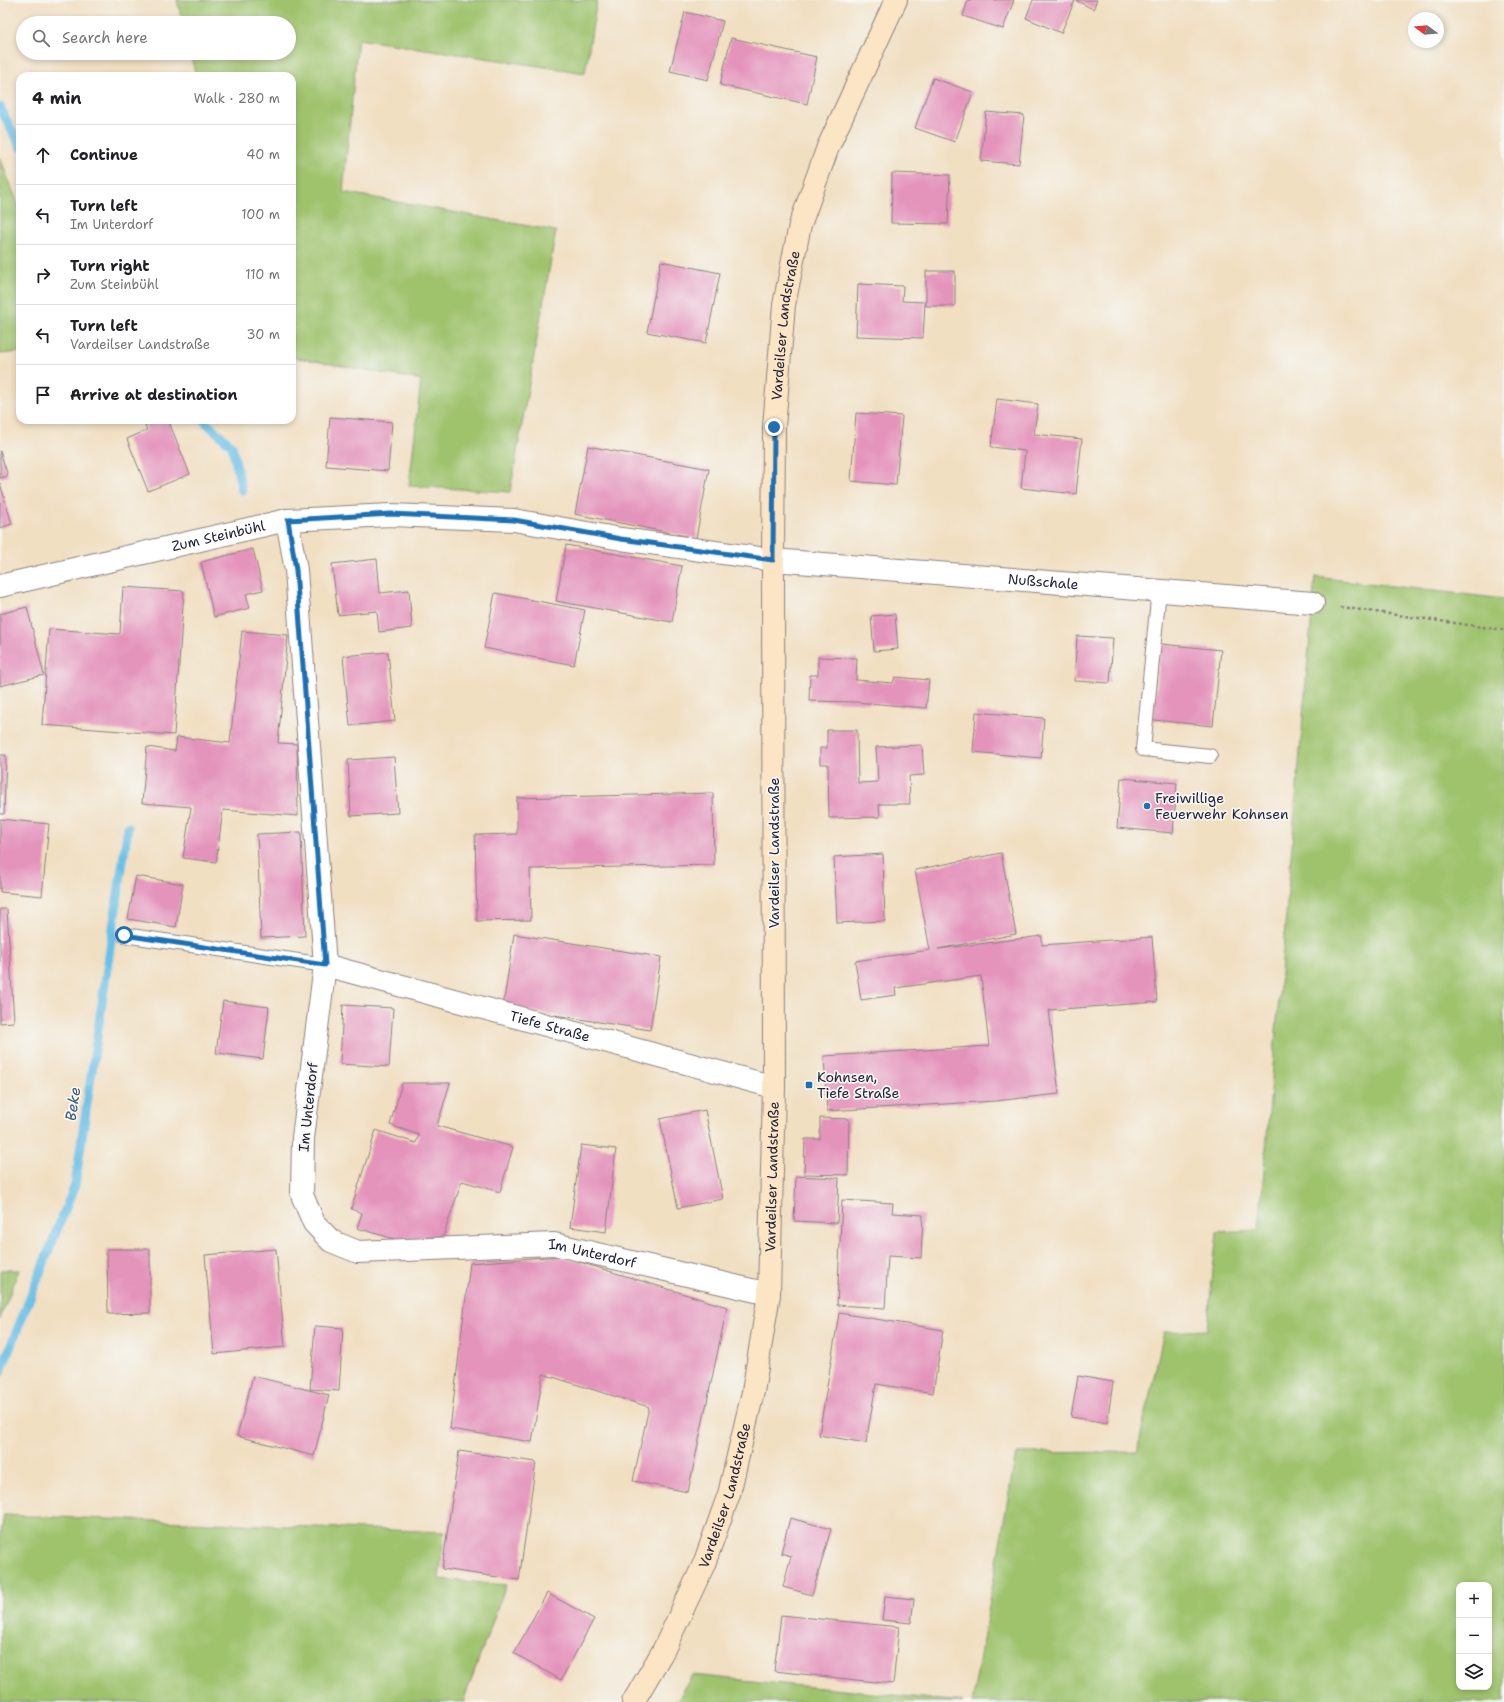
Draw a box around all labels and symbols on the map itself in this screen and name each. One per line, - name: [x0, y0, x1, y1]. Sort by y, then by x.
- north arrow: [1408, 12, 1444, 48]
- street label: Vardeilser Landstraße: [767, 249, 804, 401]
- route end: [765, 418, 783, 436]
- street label: Zum Steinbühl: [170, 516, 268, 555]
- street label: Nußschale: [1007, 570, 1079, 593]
- street label: Vardeilser Landstraße: [765, 778, 783, 928]
- place label: Freiwillige Feuerwehr Kohnsen: [1155, 789, 1289, 823]
- marker: Freiwillige Feuerwehr Kohnsen: [1142, 801, 1152, 811]
- route start: [115, 926, 133, 944]
- street label: Tiefe Straße: [508, 1007, 592, 1046]
- street label: Im Unterdorf: [294, 1061, 322, 1153]
- place label: Kohnsen, Tiefe Straße: [817, 1068, 899, 1102]
- marker: Kohnsen, Tiefe Straße: [804, 1080, 814, 1090]
- water label: Beke: [61, 1086, 85, 1122]
- street label: Vardeilser Landstraße: [761, 1101, 783, 1252]
- street label: Im Unterdorf: [548, 1235, 639, 1272]
- street label: Vardeilser Landstraße: [694, 1421, 754, 1571]

